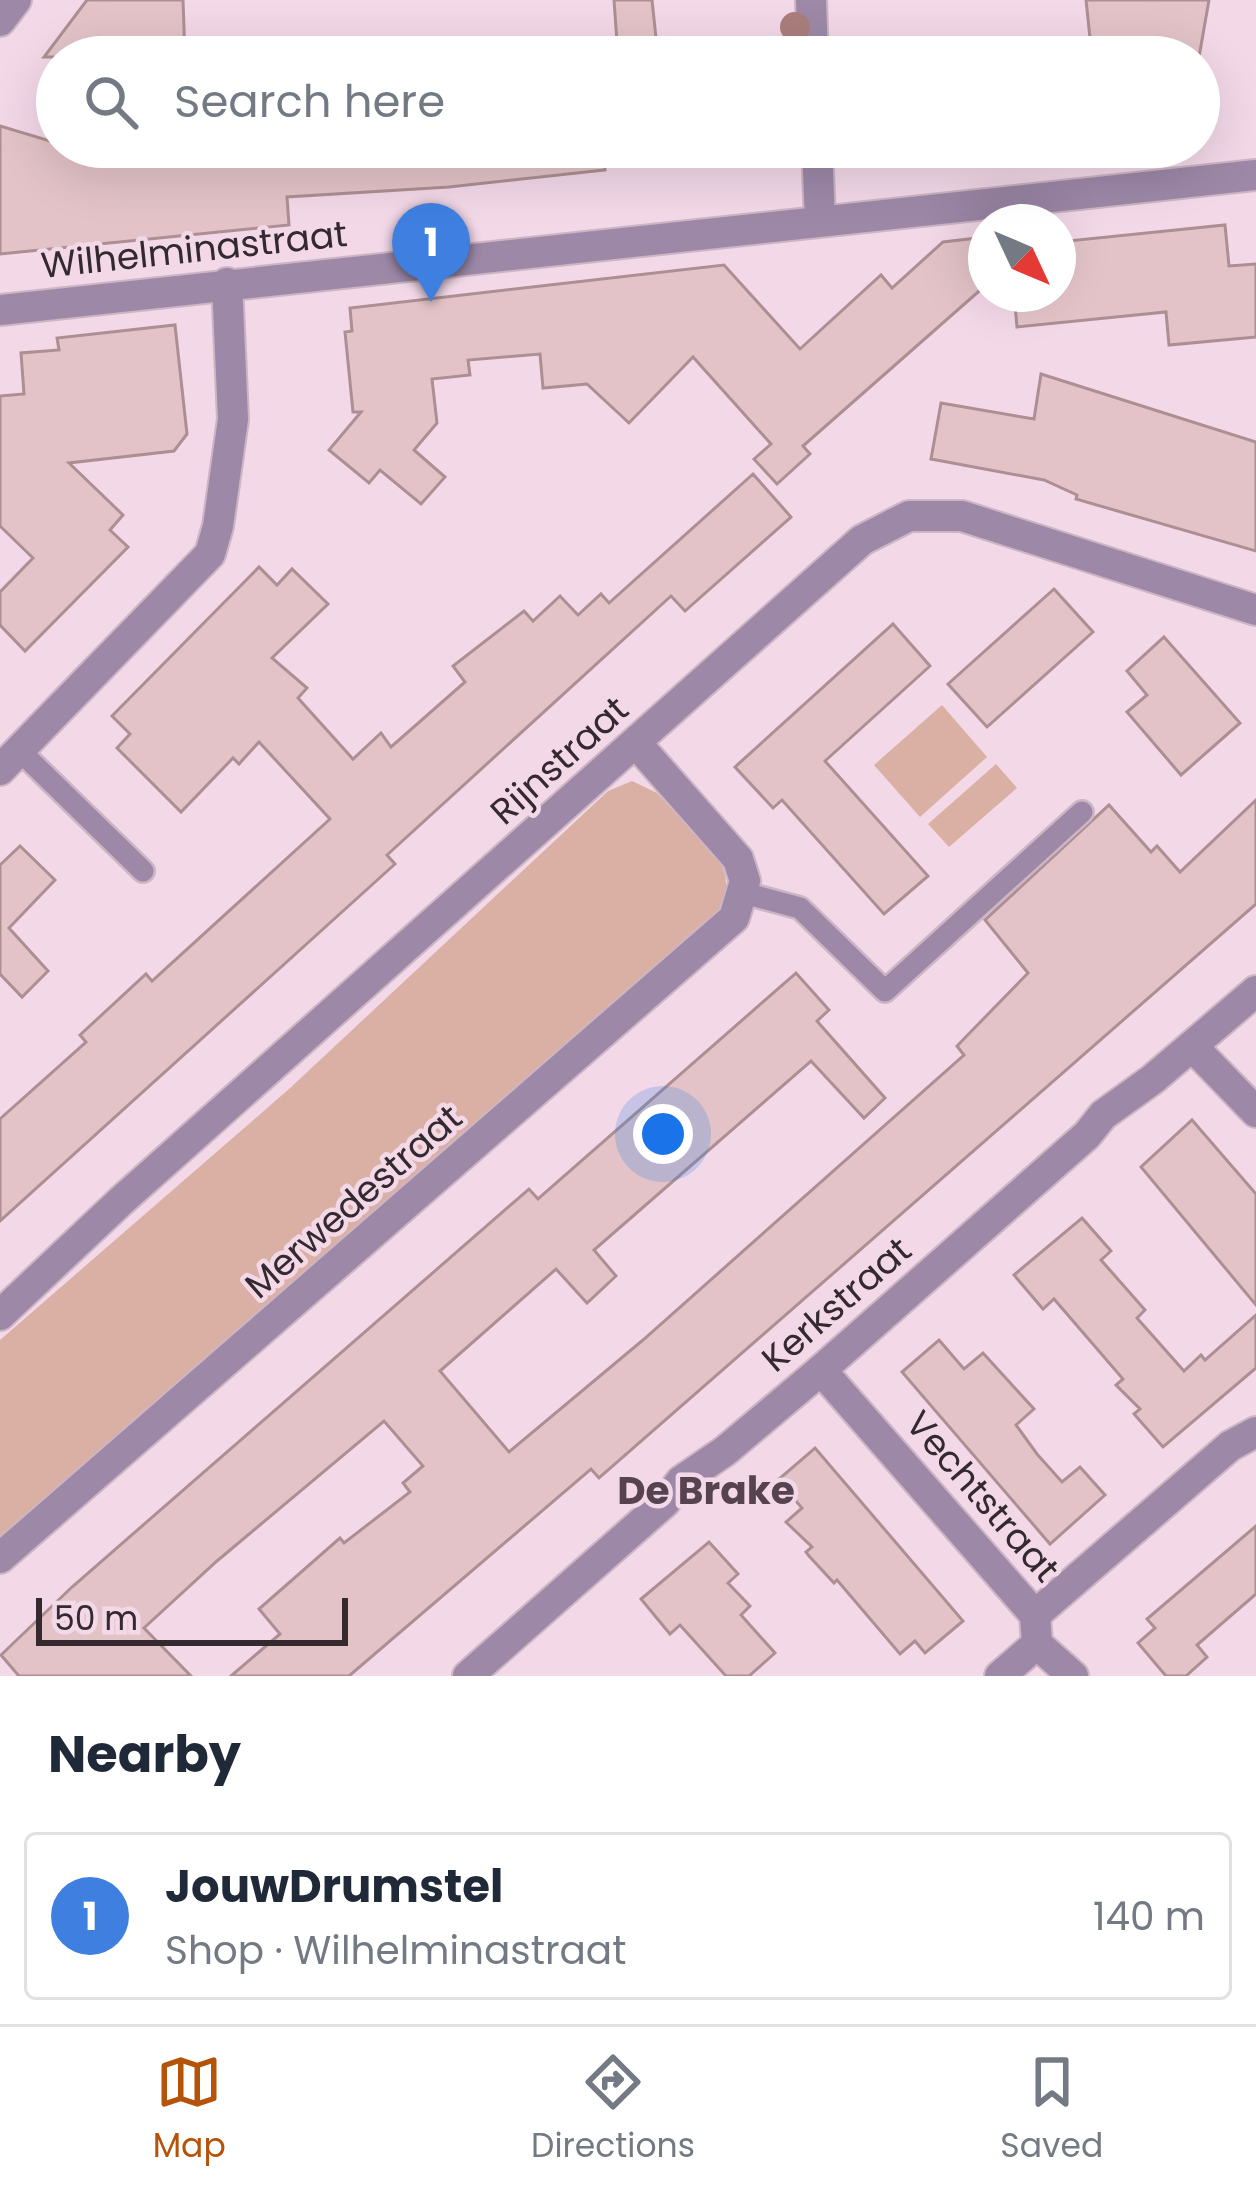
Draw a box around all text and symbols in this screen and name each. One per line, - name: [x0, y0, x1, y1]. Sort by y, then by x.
- search box: [36, 36, 1220, 168]
- icon: search: [78, 69, 144, 135]
- text: Search here: [174, 70, 445, 133]
- pin: 1: [392, 203, 470, 302]
- north arrow: [968, 204, 1076, 312]
- street label: Wilhelminastraat: [38, 208, 350, 291]
- street label: Rijnstraat: [479, 685, 639, 836]
- street label: Merwedestraat: [234, 1093, 473, 1310]
- your location: [633, 1104, 693, 1164]
- street label: Kerkstraat: [751, 1225, 922, 1384]
- street label: Vechtstraat: [894, 1400, 1071, 1593]
- district label: De Brake: [617, 1463, 795, 1518]
- scale bar: [36, 1592, 348, 1645]
- text: 50 m: [54, 1595, 138, 1642]
- text: Nearby: [48, 1718, 241, 1790]
- text: JouwDrumstel: [165, 1855, 503, 1918]
- text: 1: [83, 1889, 97, 1944]
- text: 140 m: [1093, 1889, 1205, 1944]
- text: Shop · Wilhelminastraat: [165, 1923, 626, 1978]
- tab: Map: [153, 2049, 226, 2171]
- tab: Directions: [531, 2049, 695, 2171]
- tab: Saved: [1000, 2049, 1103, 2171]

